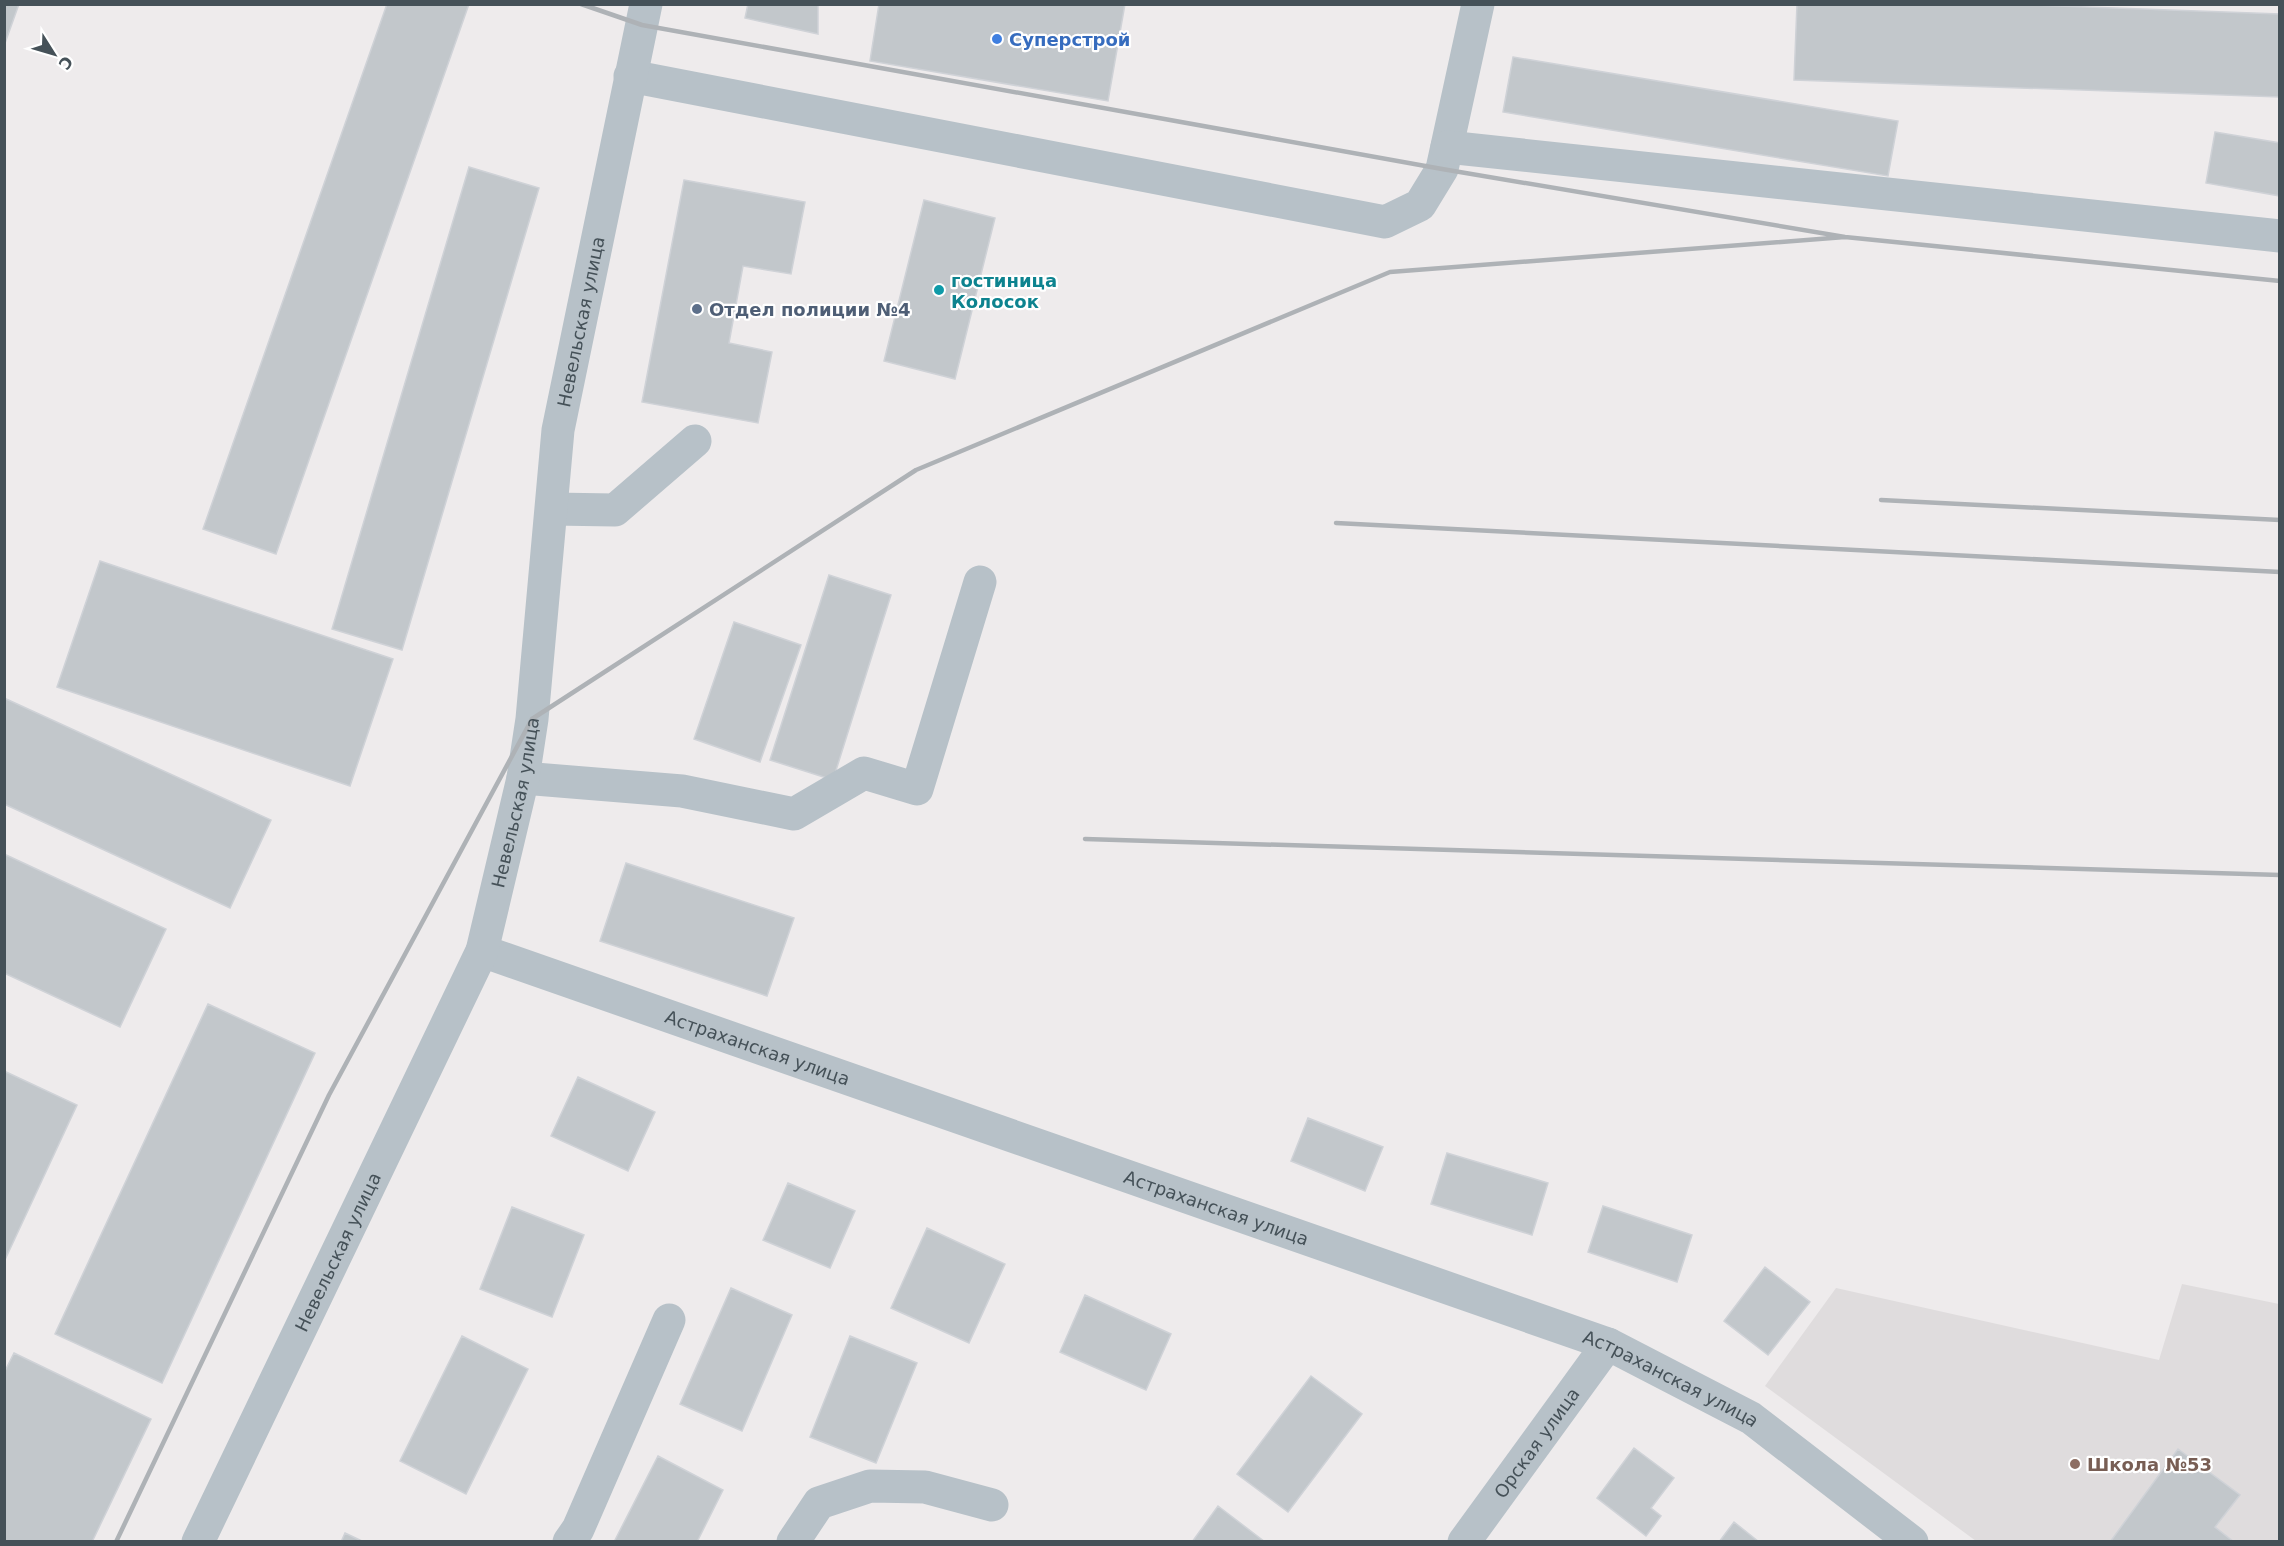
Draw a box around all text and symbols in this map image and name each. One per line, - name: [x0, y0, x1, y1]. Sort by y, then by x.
- north arrow: [24, 24, 84, 84]
- place label: Суперстрой: [1009, 29, 1130, 50]
- marker: Суперстрой: [990, 32, 1004, 46]
- text: С: [54, 52, 77, 73]
- street label: Невельская улица: [553, 234, 608, 409]
- place label: гостиница Колосок: [951, 270, 1057, 312]
- marker: гостиница Колосок: [932, 283, 946, 297]
- place label: Отдел полиции №4: [709, 299, 911, 320]
- marker: Отдел полиции №4: [690, 302, 704, 316]
- street label: Невельская улица: [487, 716, 543, 890]
- street label: Астраханская улица: [663, 1005, 853, 1089]
- street label: Астраханская улица: [1121, 1165, 1312, 1249]
- street label: Невельская улица: [290, 1169, 385, 1335]
- street label: Астраханская улица: [1580, 1326, 1763, 1431]
- street label: Орская улица: [1489, 1383, 1583, 1502]
- place label: Школа №53: [2087, 1454, 2212, 1475]
- marker: Школа №53: [2068, 1457, 2082, 1471]

